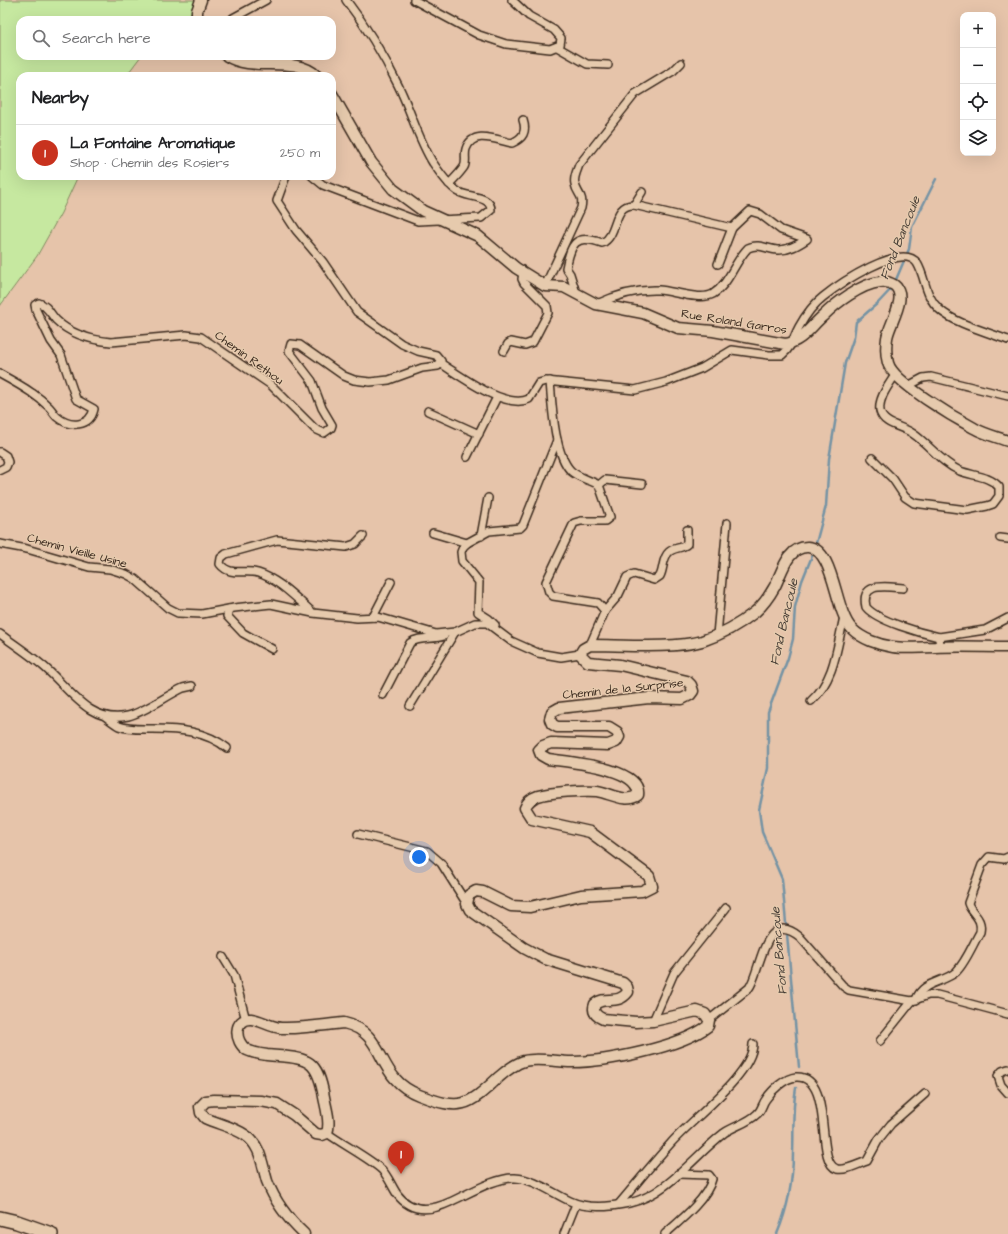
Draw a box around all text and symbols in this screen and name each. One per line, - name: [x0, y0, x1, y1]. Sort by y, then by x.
- map controls: [960, 12, 996, 156]
- button: +: [960, 12, 996, 48]
- search box: [16, 16, 336, 60]
- icon: search: [30, 27, 52, 49]
- text: Search here: [62, 28, 151, 49]
- button: −: [960, 48, 996, 84]
- button: locate: [960, 84, 996, 120]
- text: Nearby: [32, 86, 89, 110]
- button: layers: [960, 120, 996, 156]
- text: La Fontaine Aromatique: [70, 133, 235, 154]
- text: 1: [44, 144, 46, 162]
- text: 250 m: [280, 144, 320, 162]
- text: Shop · Chemin des Rosiers: [70, 154, 229, 172]
- water label: Fond Bancoule: [875, 193, 925, 282]
- street label: Rue Roland Garros: [680, 305, 788, 339]
- street label: Chemin Rethou: [211, 327, 287, 389]
- street label: Chemin Vieille Usine: [25, 530, 129, 573]
- water label: Fond Bancoule: [765, 576, 803, 667]
- street label: Chemin de la Surprise: [562, 674, 685, 704]
- your location: [409, 847, 429, 867]
- water label: Fond Bancoule: [766, 905, 792, 996]
- pin: 1: [388, 1141, 414, 1174]

